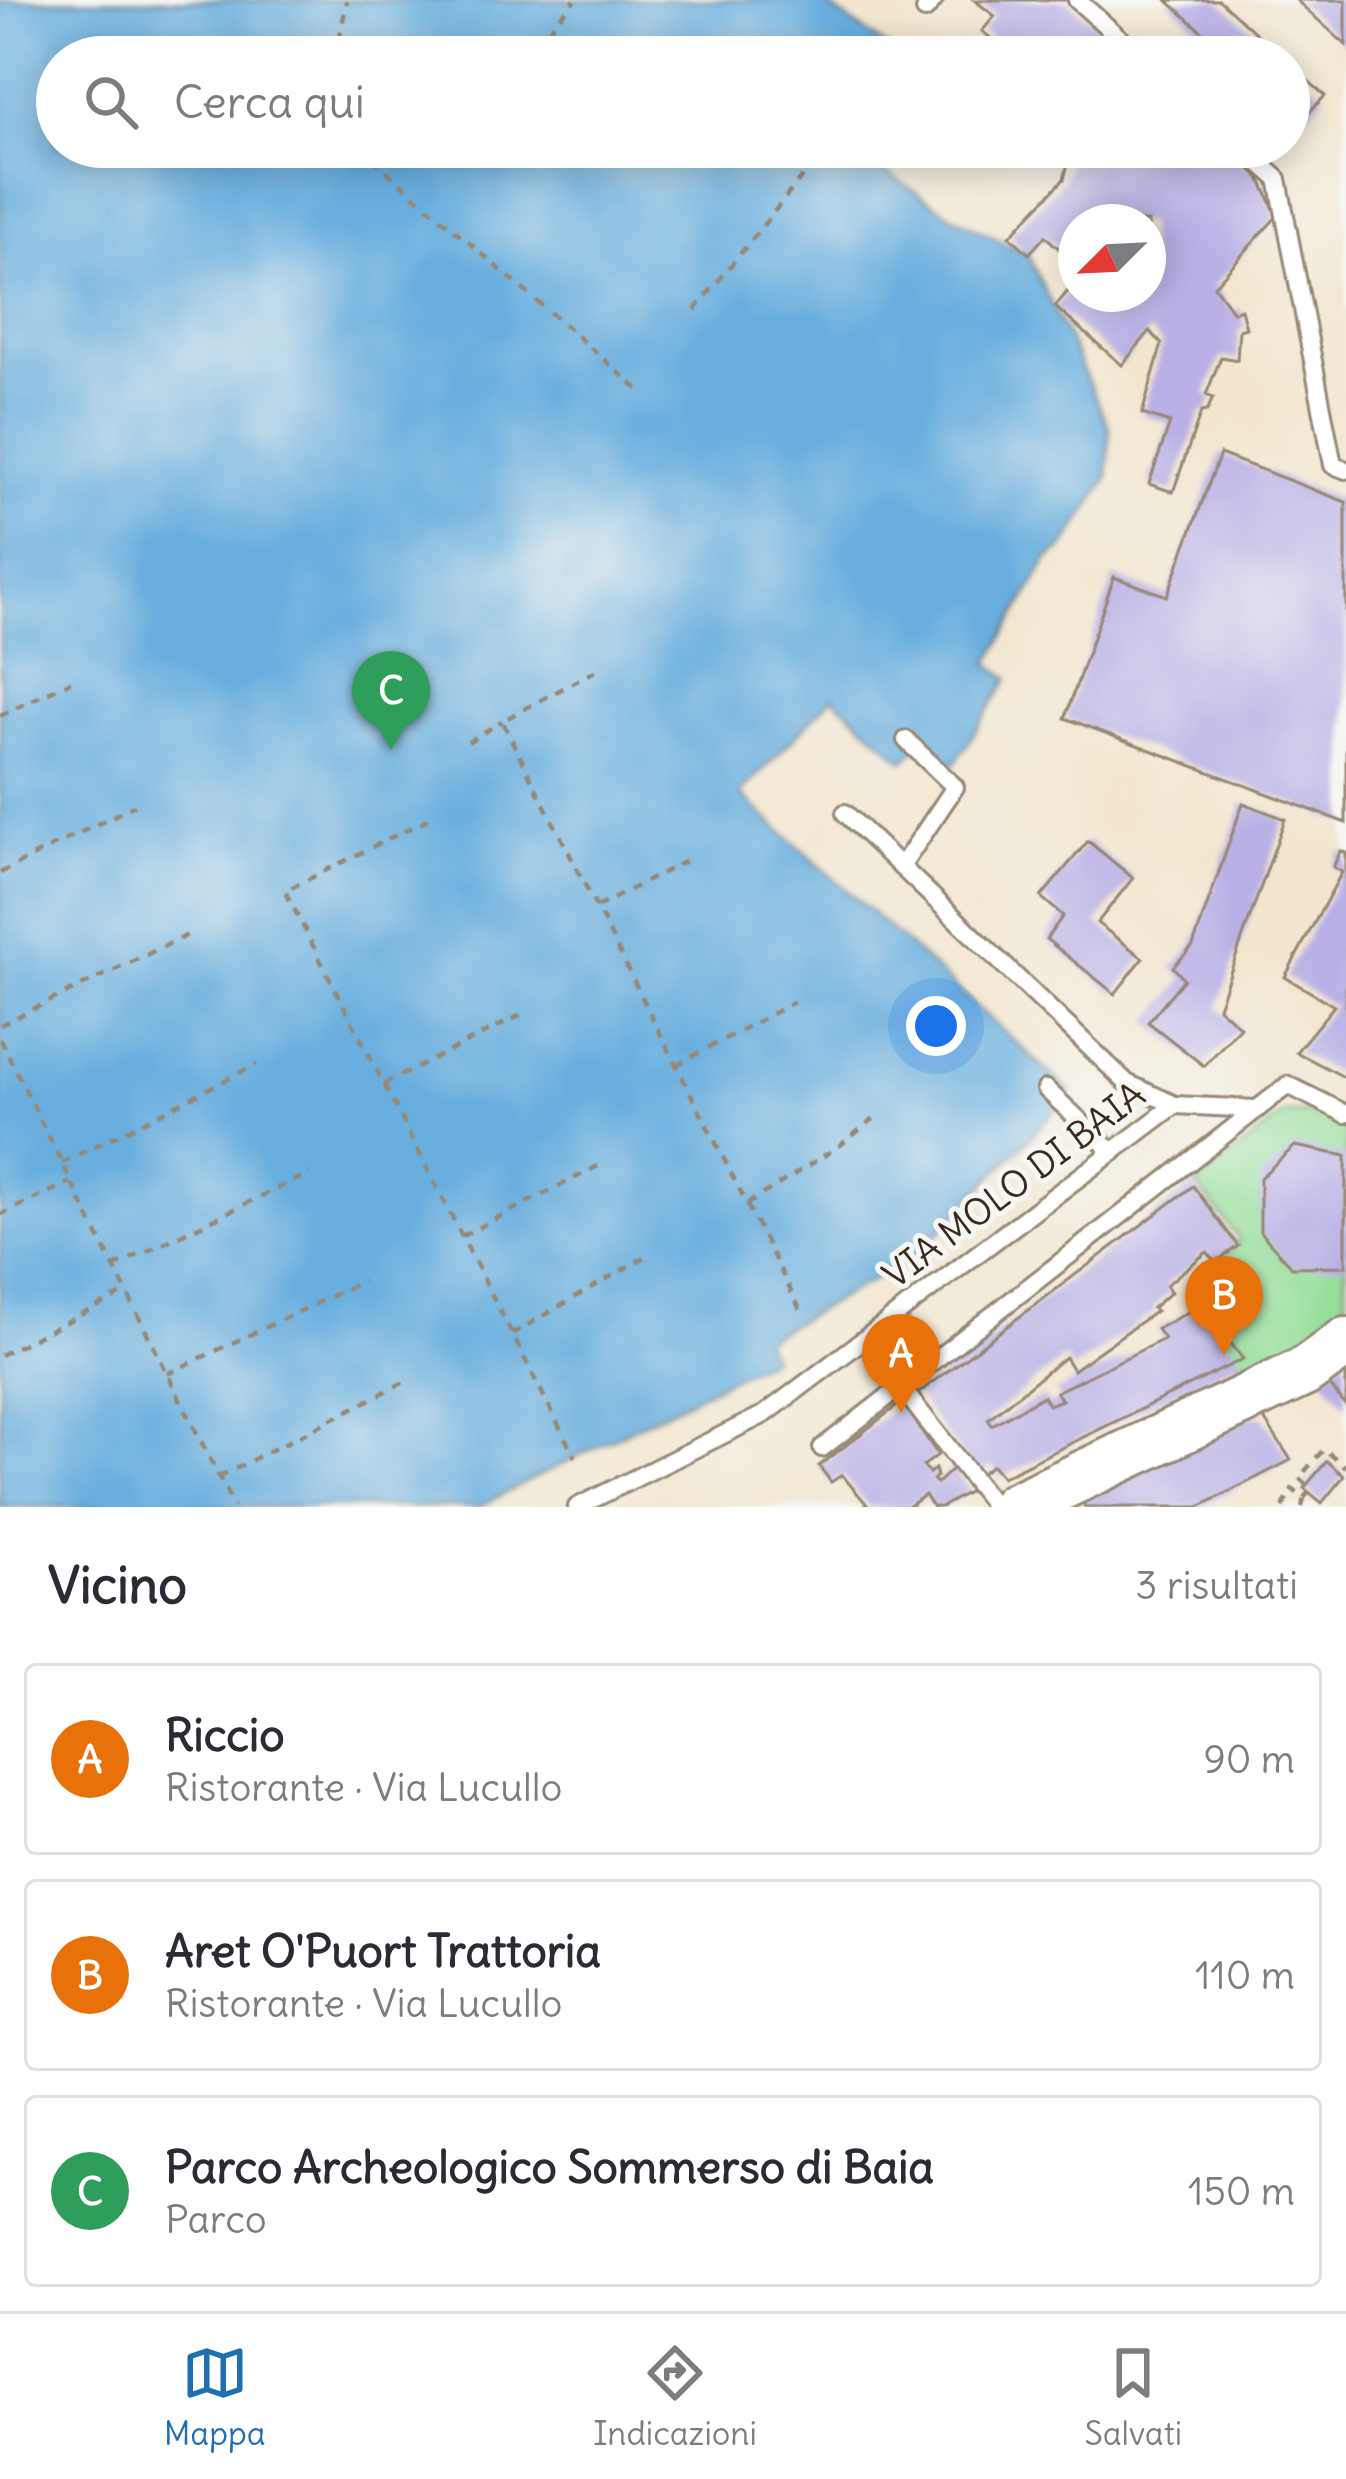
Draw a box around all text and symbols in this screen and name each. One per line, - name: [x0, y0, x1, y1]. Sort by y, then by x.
- search box: [36, 36, 1310, 168]
- icon: search: [78, 69, 144, 135]
- text: Cerca qui: [174, 74, 365, 130]
- north arrow: [1058, 204, 1166, 312]
- pin: C: [352, 651, 430, 750]
- your location: [906, 996, 966, 1056]
- street label: VIA MOLO DI BAIA: [874, 1072, 1154, 1298]
- pin: B: [1185, 1256, 1263, 1355]
- pin: A: [862, 1314, 940, 1413]
- text: Vicino: [48, 1553, 187, 1617]
- text: 3 risultati: [1135, 1561, 1298, 1610]
- text: Riccio: [165, 1707, 284, 1763]
- text: A: [77, 1735, 103, 1784]
- text: 90 m: [1203, 1735, 1295, 1784]
- text: Ristorante · Via Lucullo: [165, 1763, 562, 1812]
- text: Aret O'Puort Trattoria: [165, 1923, 601, 1979]
- text: B: [77, 1951, 103, 2000]
- text: 110 m: [1195, 1951, 1295, 2000]
- text: Ristorante · Via Lucullo: [165, 1979, 562, 2028]
- text: Parco Archeologico Sommerso di Baia: [165, 2139, 934, 2195]
- text: C: [77, 2167, 103, 2216]
- text: 150 m: [1188, 2167, 1295, 2216]
- text: Parco: [165, 2195, 267, 2244]
- tab: Mappa: [164, 2340, 266, 2454]
- tab: Indicazioni: [593, 2340, 757, 2454]
- tab: Salvati: [1084, 2340, 1182, 2454]

